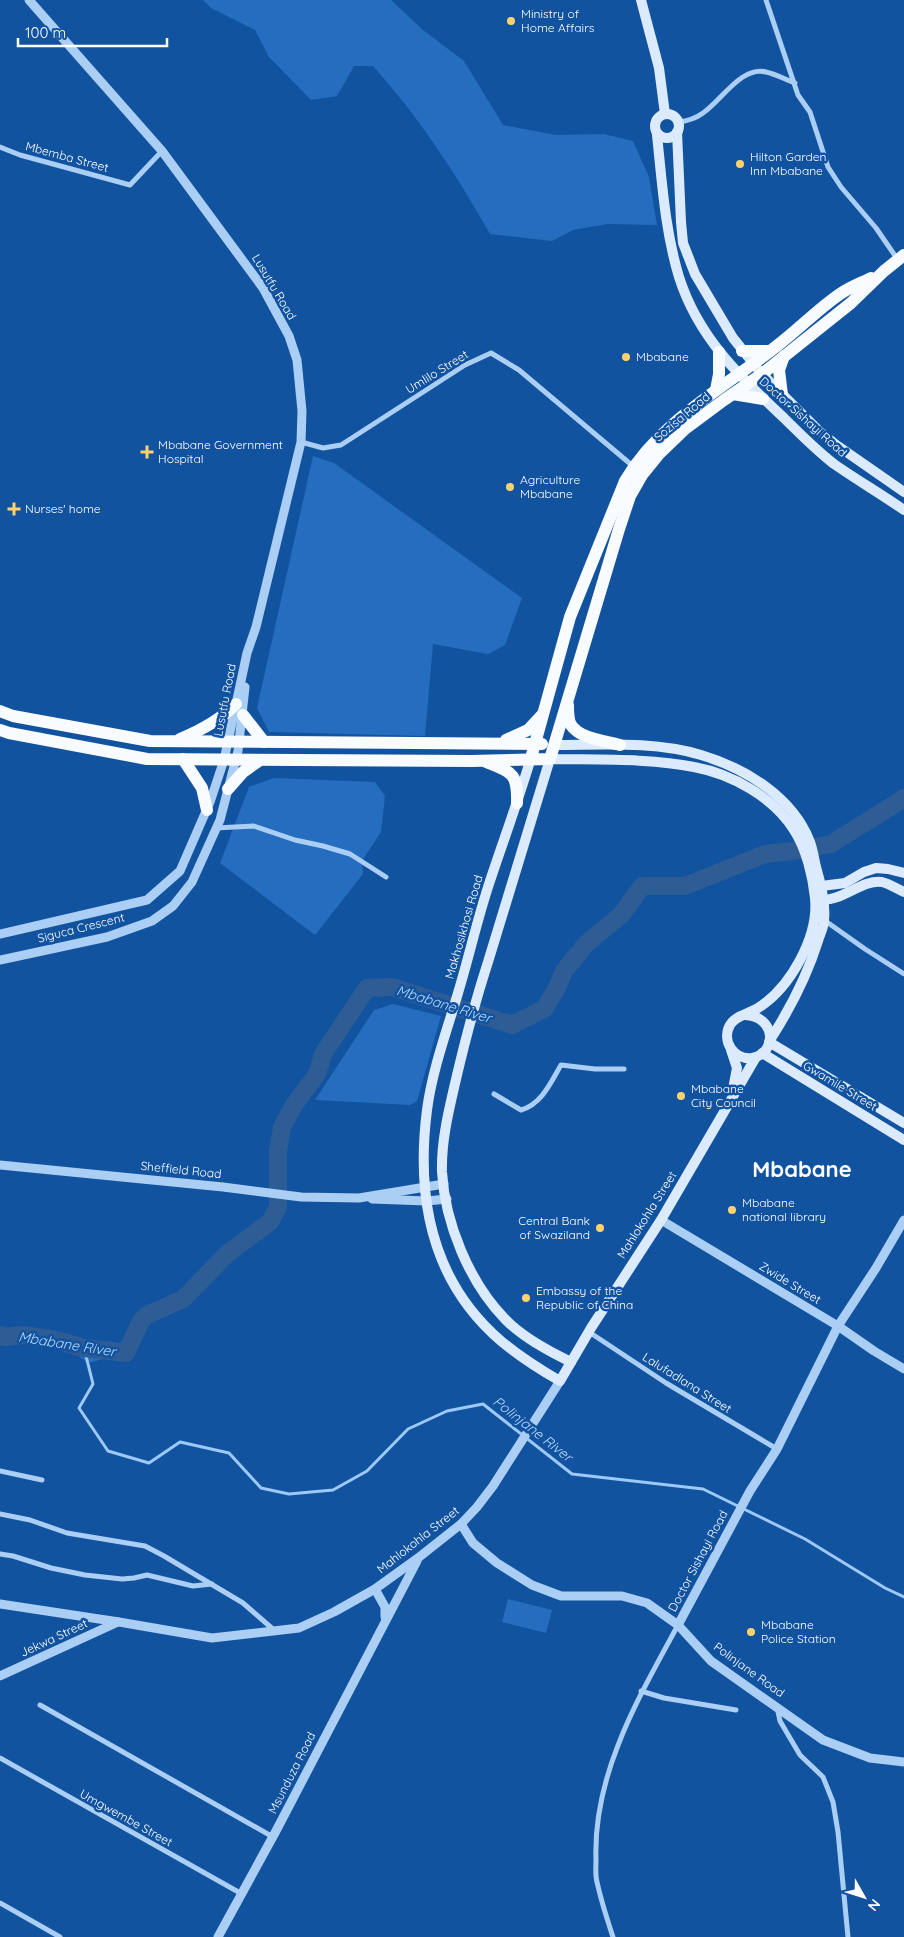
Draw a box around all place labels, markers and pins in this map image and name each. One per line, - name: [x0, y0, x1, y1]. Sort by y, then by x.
- place label: Ministry of Home Affairs: [521, 6, 595, 35]
- marker: Ministry of Home Affairs: [505, 15, 517, 27]
- place label: Hilton Garden Inn Mbabane: [750, 149, 827, 178]
- marker: Hilton Garden Inn Mbabane: [734, 158, 746, 170]
- place label: Mbabane: [636, 349, 689, 364]
- marker: Mbabane: [620, 351, 632, 363]
- place label: Mbabane Government Hospital: [158, 437, 283, 466]
- marker: Mbabane Government Hospital: [140, 445, 154, 459]
- place label: Agriculture Mbabane: [520, 472, 580, 501]
- marker: Agriculture Mbabane: [504, 481, 516, 493]
- place label: Nurses' home: [25, 501, 101, 516]
- marker: Nurses' home: [7, 502, 21, 516]
- place label: Mbabane City Council: [691, 1081, 756, 1110]
- marker: Mbabane City Council: [675, 1090, 687, 1102]
- place label: Mbabane national library: [742, 1195, 826, 1224]
- marker: Mbabane national library: [726, 1204, 738, 1216]
- place label: Central Bank of Swaziland: [518, 1213, 590, 1242]
- marker: Central Bank of Swaziland: [594, 1222, 606, 1234]
- place label: Embassy of the Republic of China: [536, 1283, 633, 1312]
- marker: Embassy of the Republic of China: [520, 1292, 532, 1304]
- place label: Mbabane Police Station: [761, 1617, 836, 1646]
- marker: Mbabane Police Station: [745, 1626, 757, 1638]

